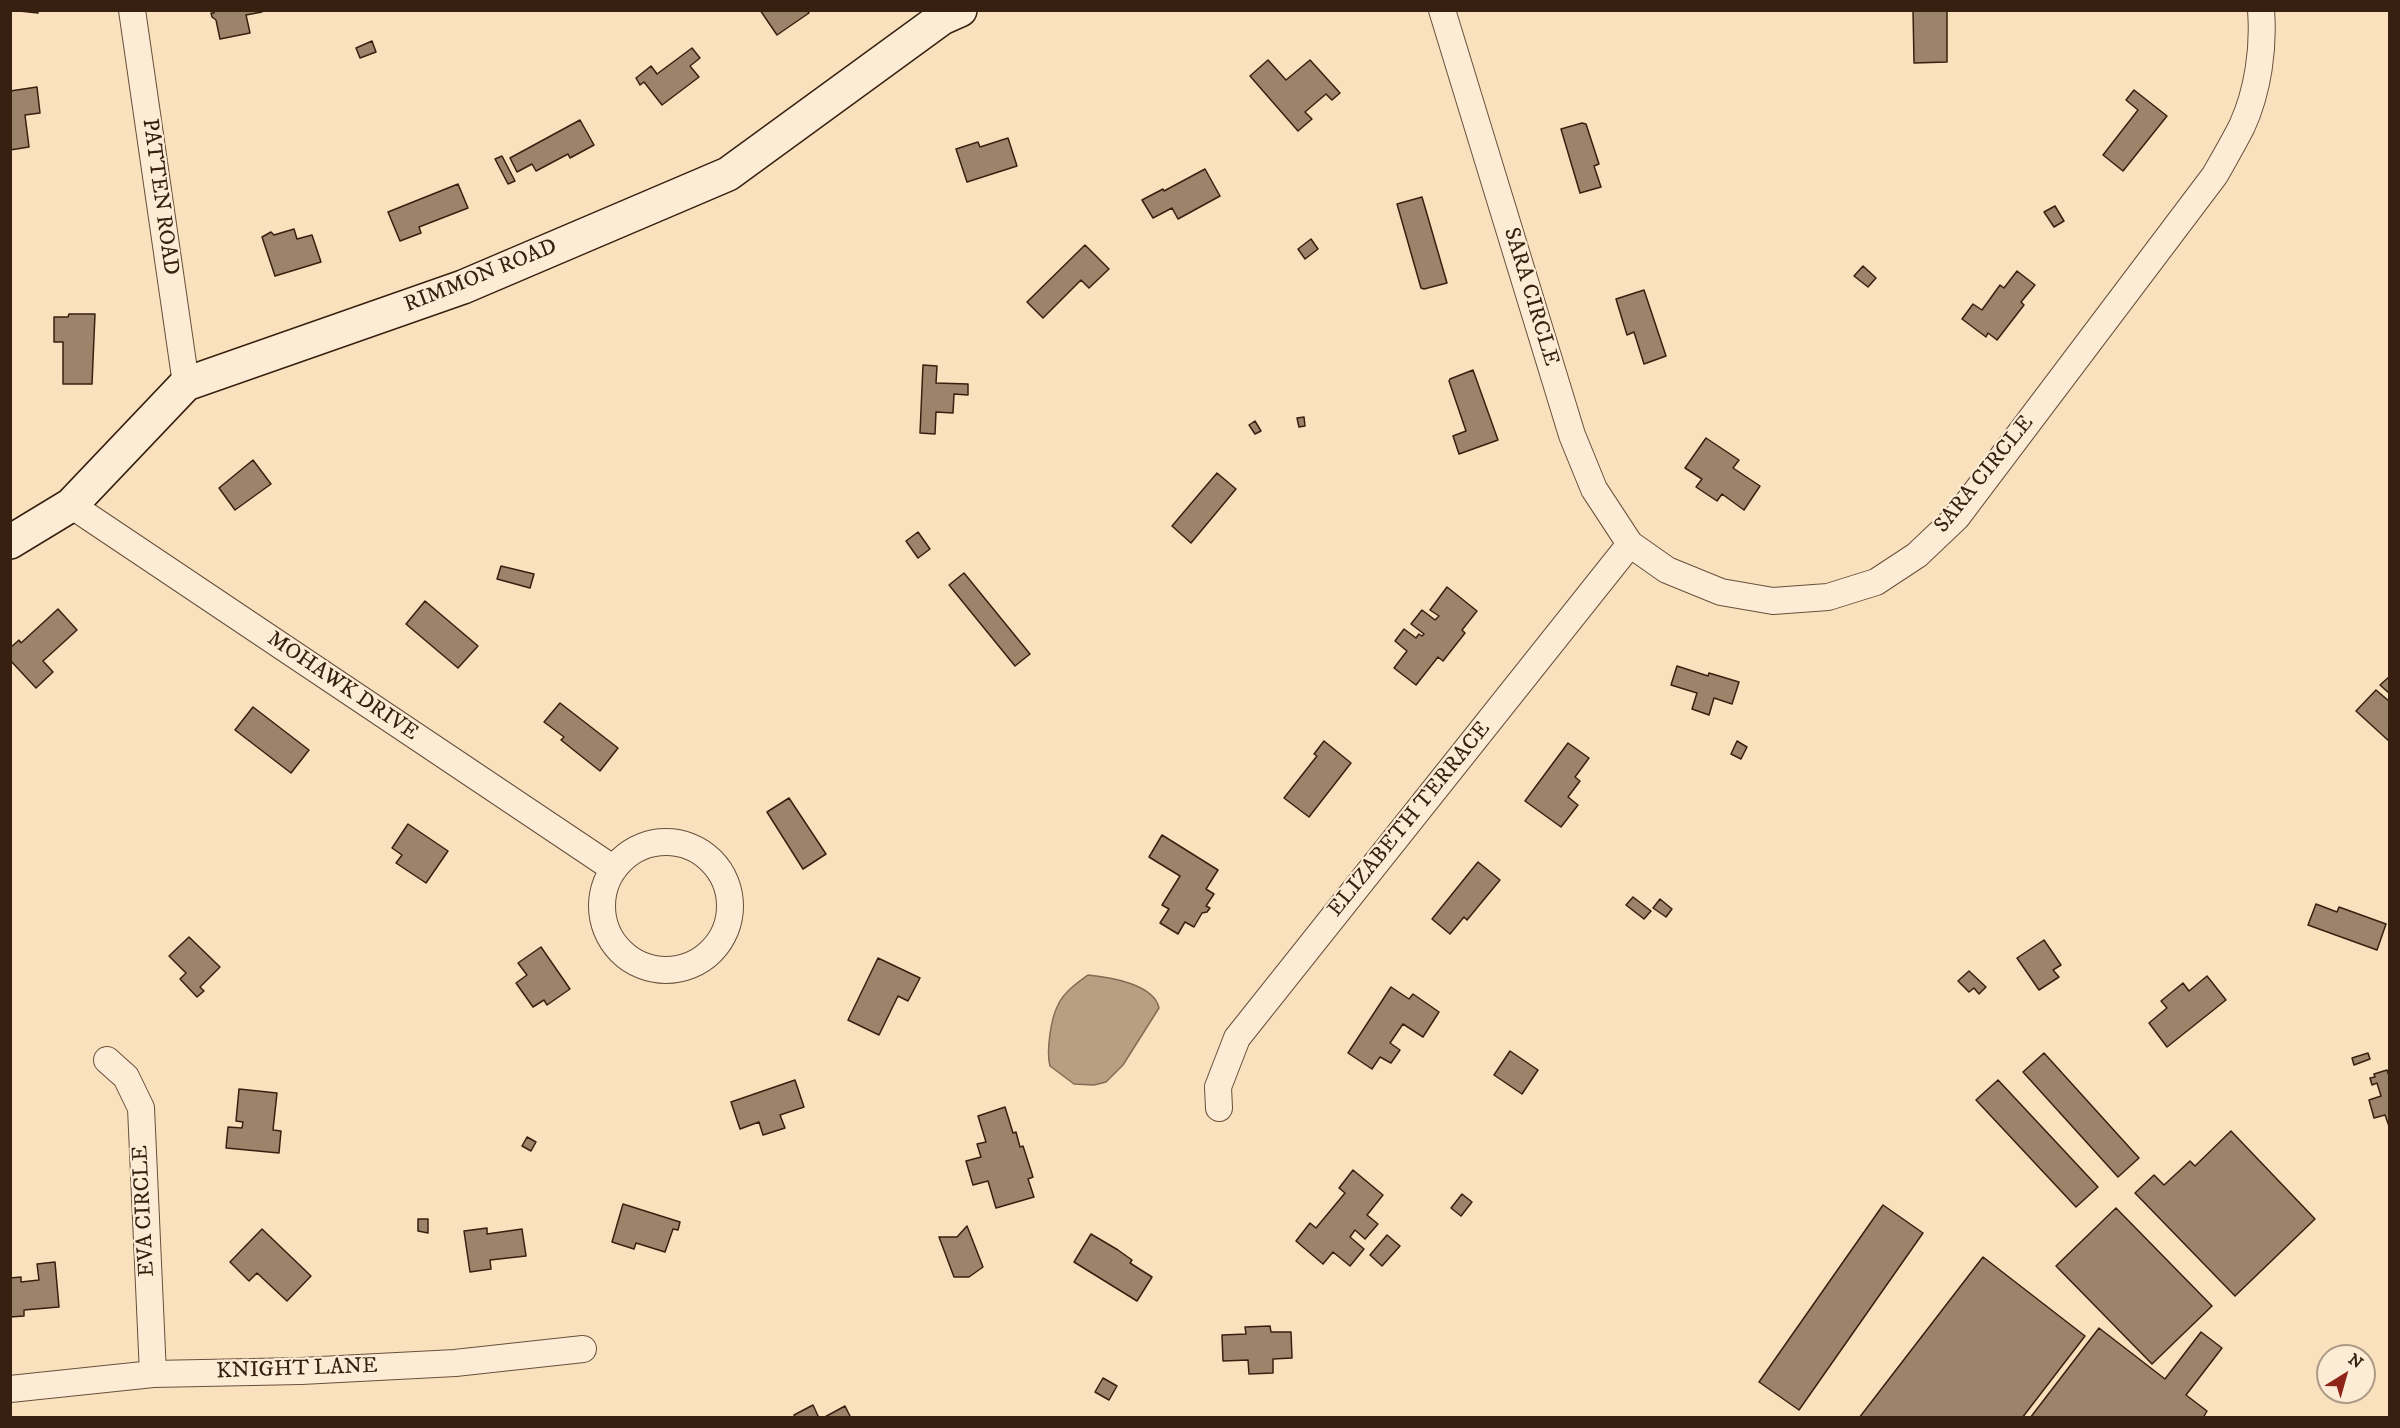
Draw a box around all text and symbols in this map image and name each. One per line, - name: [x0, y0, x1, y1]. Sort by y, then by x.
- street label: PATTEN ROAD: [135, 117, 183, 277]
- street label: SARA CIRCLE: [1496, 225, 1564, 369]
- street label: RIMMON ROAD: [401, 234, 561, 320]
- street label: SARA CIRCLE: [1930, 411, 2040, 539]
- street label: MOHAWK DRIVE: [261, 627, 423, 747]
- street label: ELIZABETH TERRACE: [1323, 717, 1497, 923]
- street label: EVA CIRCLE: [128, 1145, 162, 1277]
- north arrow: [2316, 1344, 2376, 1404]
- text: N: [2344, 1349, 2367, 1373]
- street label: KNIGHT LANE: [216, 1354, 378, 1386]

